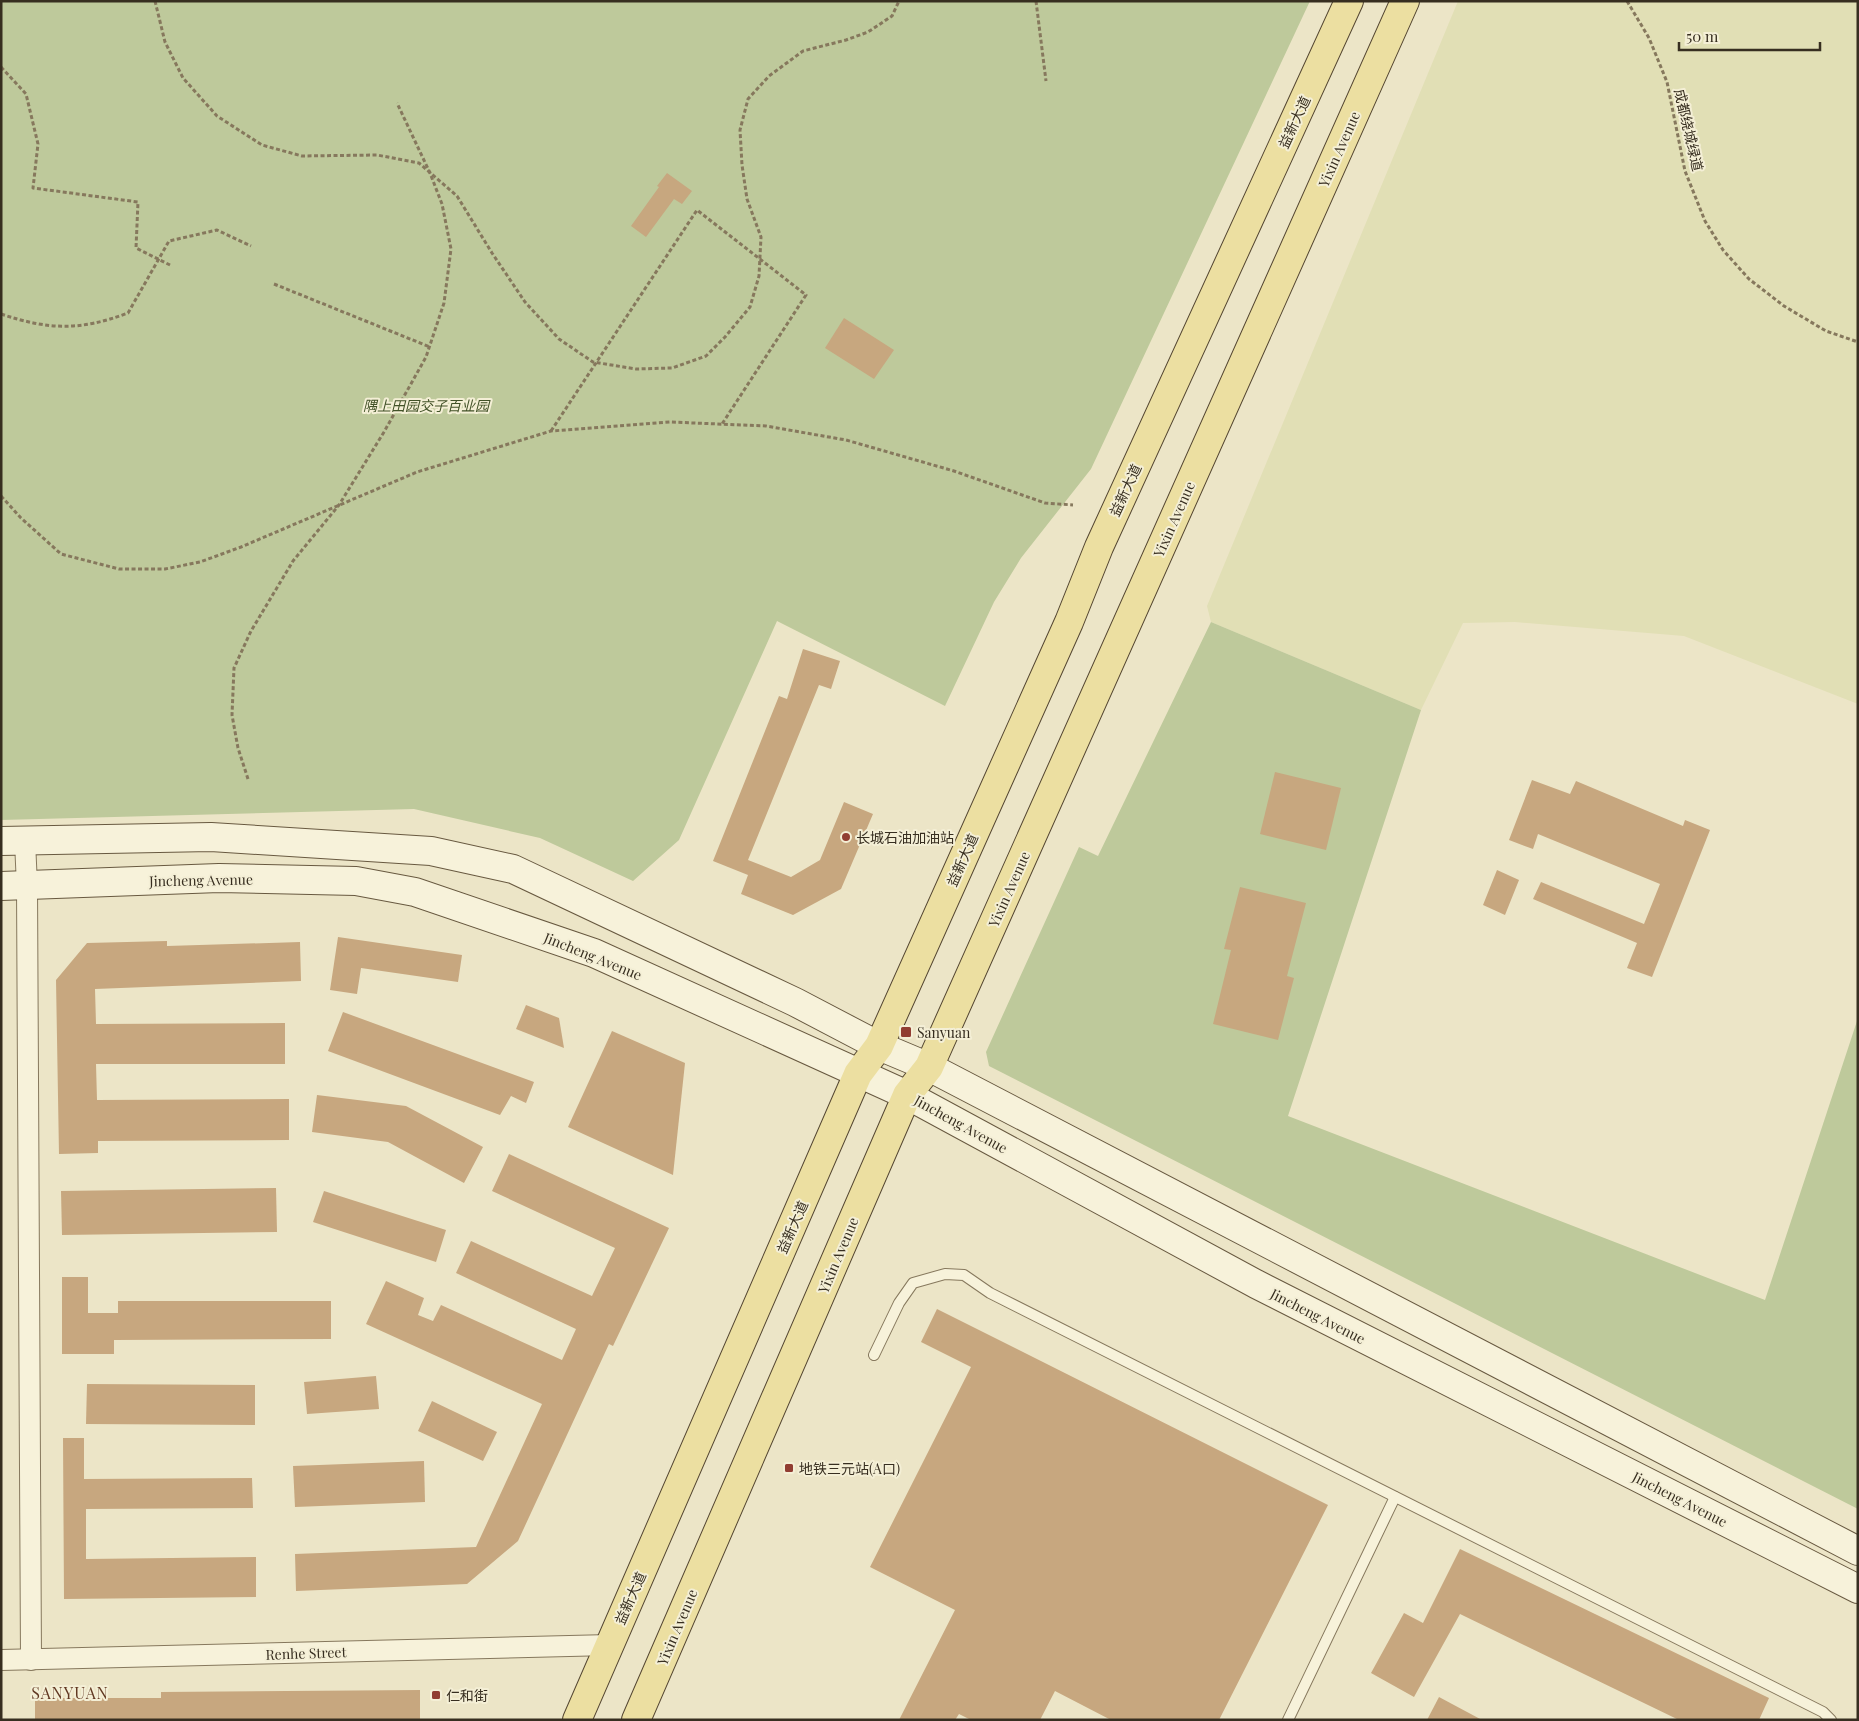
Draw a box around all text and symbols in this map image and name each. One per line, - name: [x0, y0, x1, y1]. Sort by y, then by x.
- scale bar: [1679, 20, 1820, 52]
- text: 50 m: [1686, 26, 1719, 46]
- street label: 成都绕城绿道: [1670, 87, 1708, 173]
- street label: 益新大道: [1274, 93, 1314, 151]
- street label: Yixin Avenue: [1313, 108, 1364, 191]
- park label: 隅上田园交子百业园: [363, 396, 491, 415]
- street label: 益新大道: [1105, 461, 1145, 519]
- street label: Yixin Avenue: [1148, 478, 1199, 561]
- place label: 长城石油加油站: [856, 828, 954, 847]
- marker: 长城石油加油站: [840, 831, 852, 843]
- street label: 益新大道: [942, 831, 982, 889]
- street label: Yixin Avenue: [983, 848, 1034, 931]
- street label: Jincheng Avenue: [148, 870, 253, 890]
- street label: Jincheng Avenue: [540, 927, 645, 984]
- place label: Sanyuan: [917, 1023, 971, 1042]
- marker: Sanyuan: [899, 1025, 913, 1039]
- street label: Jincheng Avenue: [910, 1090, 1011, 1157]
- street label: 益新大道: [772, 1198, 812, 1256]
- street label: Yixin Avenue: [813, 1214, 863, 1297]
- street label: Jincheng Avenue: [1267, 1283, 1369, 1348]
- place label: 地铁三元站(A口): [799, 1459, 900, 1478]
- marker: 地铁三元站(A口): [783, 1462, 795, 1474]
- street label: Jincheng Avenue: [1629, 1466, 1731, 1531]
- street label: 益新大道: [610, 1569, 650, 1627]
- street label: Yixin Avenue: [652, 1586, 702, 1669]
- street label: Renhe Street: [265, 1642, 348, 1664]
- district label: SANYUAN: [31, 1682, 109, 1703]
- place label: 仁和街: [446, 1686, 488, 1705]
- marker: 仁和街: [430, 1689, 442, 1701]

